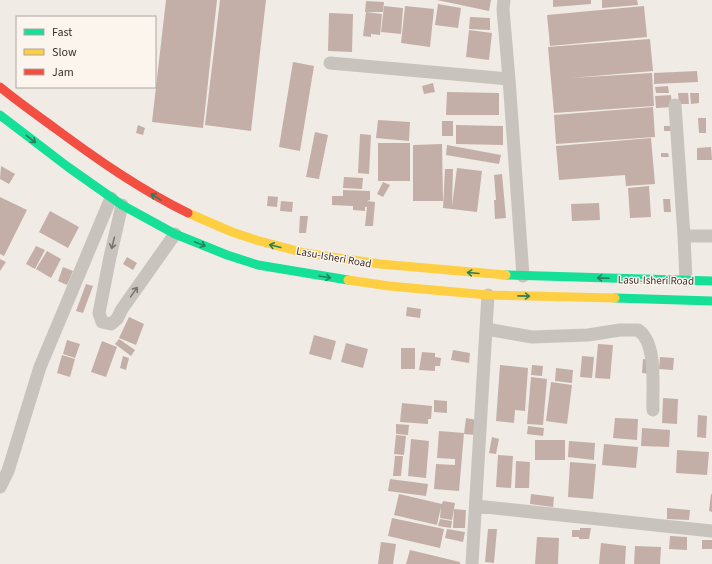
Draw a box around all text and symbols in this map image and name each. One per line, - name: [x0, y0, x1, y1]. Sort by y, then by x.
- legend: [16, 16, 156, 88]
- text: Fast: [52, 24, 72, 41]
- text: Slow: [52, 44, 77, 61]
- text: Jam: [52, 64, 74, 81]
- one-way arrow: [25, 134, 36, 143]
- one-way arrow: [150, 192, 162, 200]
- one-way arrow: [109, 236, 117, 249]
- one-way arrow: [193, 241, 205, 249]
- one-way arrow: [269, 241, 282, 249]
- street label: Lasu-Isheri Road: [295, 243, 373, 271]
- one-way arrow: [467, 270, 480, 277]
- street label: Lasu-Isheri Road: [618, 272, 694, 289]
- one-way arrow: [318, 274, 331, 282]
- one-way arrow: [597, 275, 610, 282]
- one-way arrow: [130, 287, 138, 298]
- one-way arrow: [517, 293, 530, 300]

